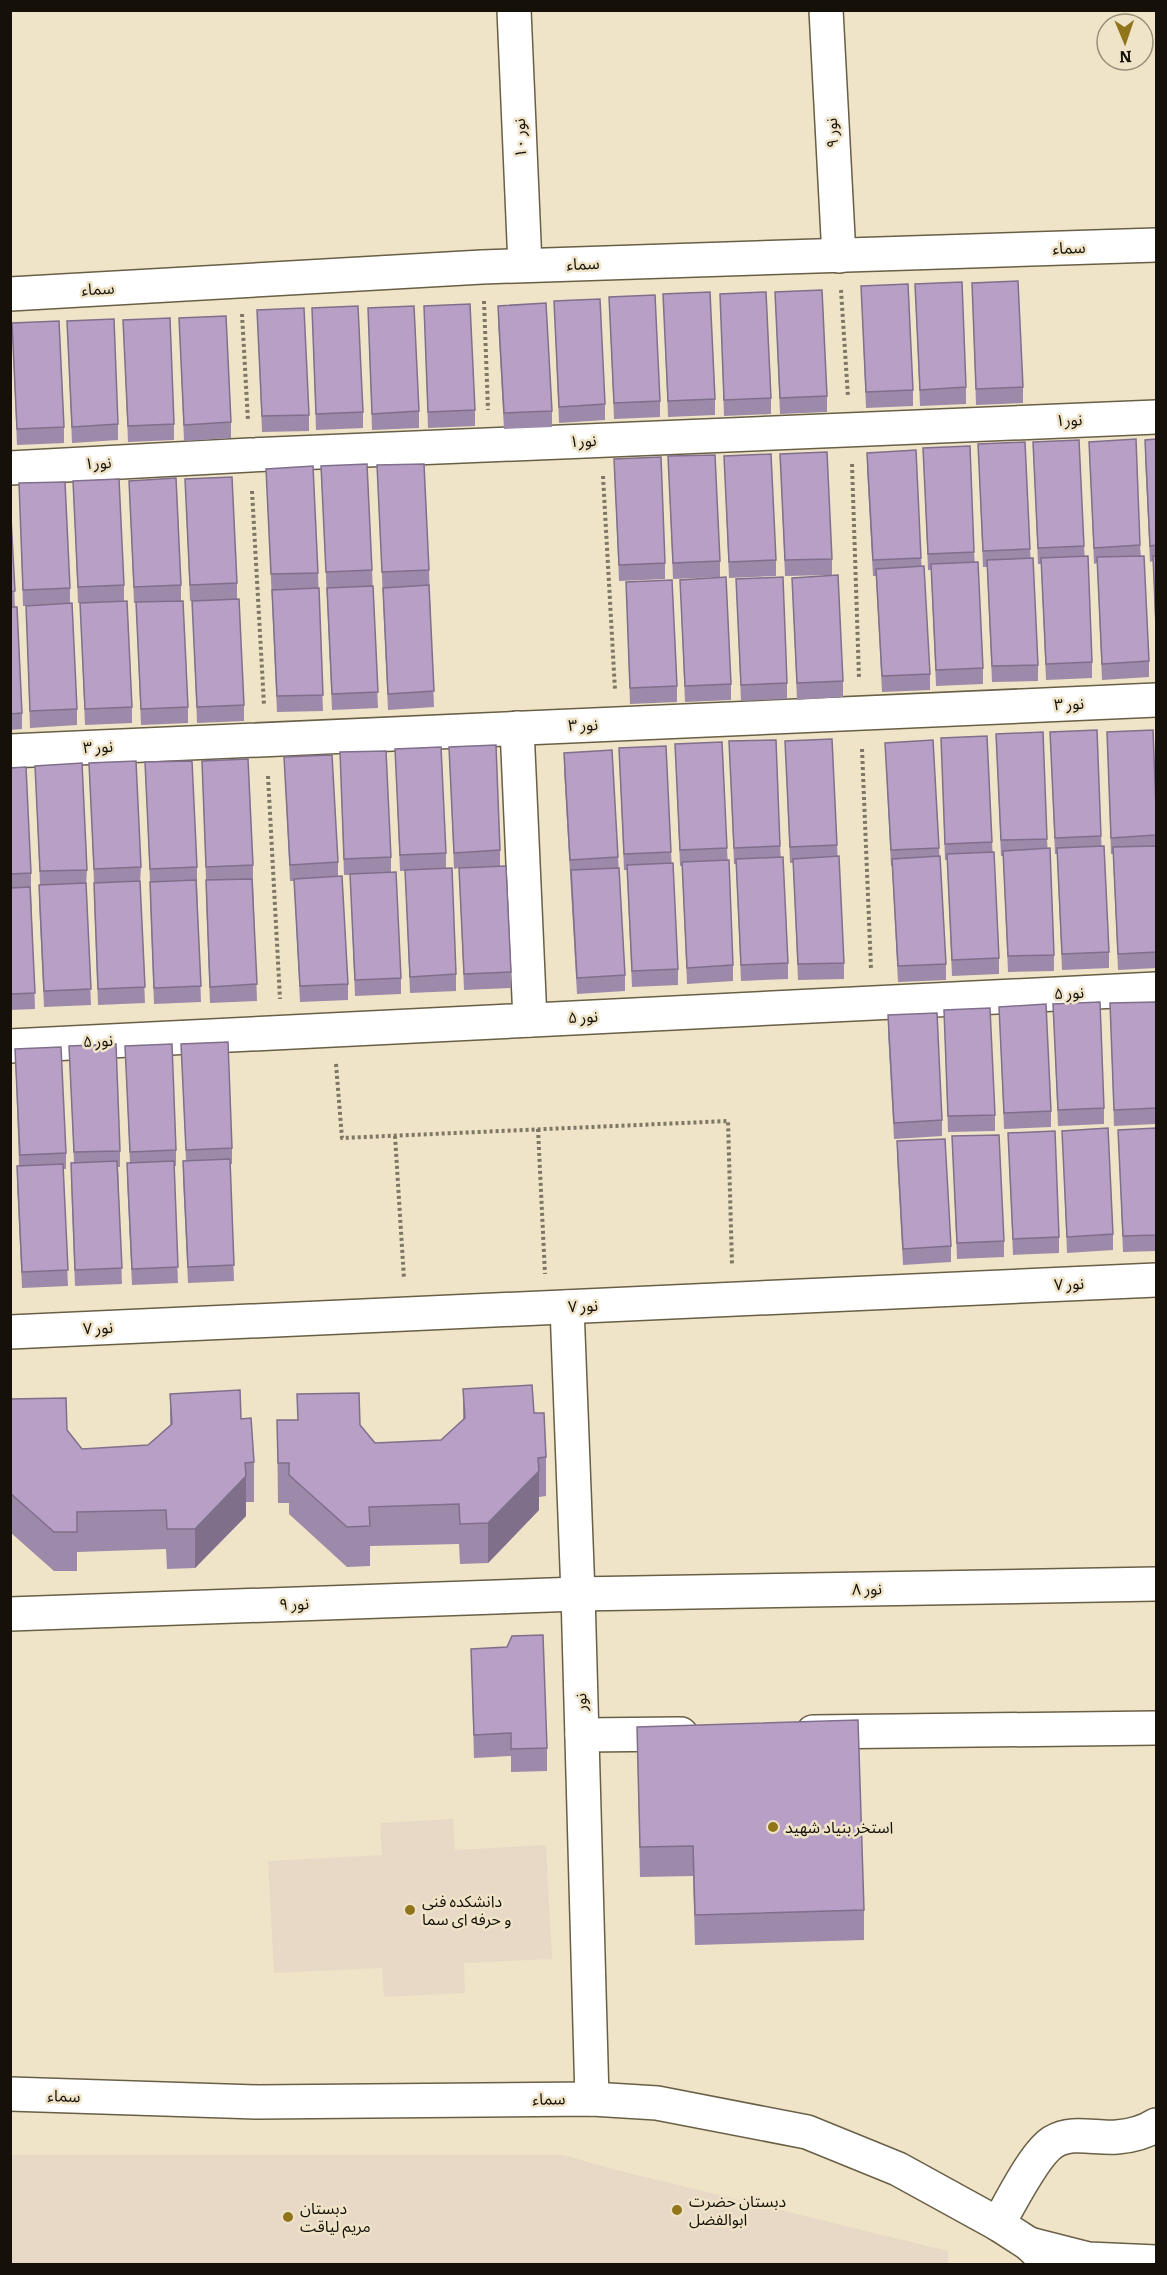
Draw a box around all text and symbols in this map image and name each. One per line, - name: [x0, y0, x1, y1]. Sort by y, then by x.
- north arrow: [1095, 12, 1155, 72]
- text: N: [1119, 47, 1132, 66]
- street label: نور ۹: [822, 117, 842, 149]
- street label: نور ۱۰: [510, 118, 530, 158]
- street label: سماء: [1052, 238, 1086, 258]
- street label: سماء: [566, 254, 600, 274]
- street label: سماء: [81, 279, 115, 299]
- street label: نور۱: [1055, 410, 1083, 430]
- street label: نور۱: [569, 431, 597, 451]
- street label: نور۱: [84, 453, 112, 473]
- street label: نور ۳: [1053, 694, 1085, 714]
- street label: نور ۳: [568, 715, 598, 735]
- street label: نور ۳: [82, 737, 114, 757]
- street label: نور ۵: [1053, 983, 1085, 1003]
- street label: نور ۵: [567, 1007, 599, 1027]
- street label: نور ۵: [82, 1031, 114, 1051]
- street label: نور ۷: [1053, 1274, 1085, 1294]
- street label: نور ۷: [567, 1296, 599, 1316]
- street label: نور ۷: [82, 1318, 114, 1338]
- street label: نور ۸: [852, 1579, 882, 1599]
- street label: نور ۹: [279, 1594, 309, 1614]
- street label: نور: [571, 1693, 591, 1712]
- place label: استخر بنیاد شهید: [785, 1818, 893, 1837]
- marker: استخر بنیاد شهید: [766, 1820, 780, 1834]
- place label: دانشکده فنی و حرفه ای سما: [422, 1892, 511, 1929]
- marker: دانشکده فنی و حرفه ای سما: [403, 1903, 417, 1917]
- street label: سماء: [47, 2086, 81, 2106]
- street label: سماء: [532, 2089, 566, 2109]
- place label: دبستان حضرت ابوالفضل: [689, 2192, 786, 2229]
- place label: دبستان مریم لیاقت: [300, 2199, 371, 2239]
- marker: دبستان حضرت ابوالفضل: [670, 2203, 684, 2217]
- marker: دبستان مریم لیاقت: [281, 2210, 295, 2224]

